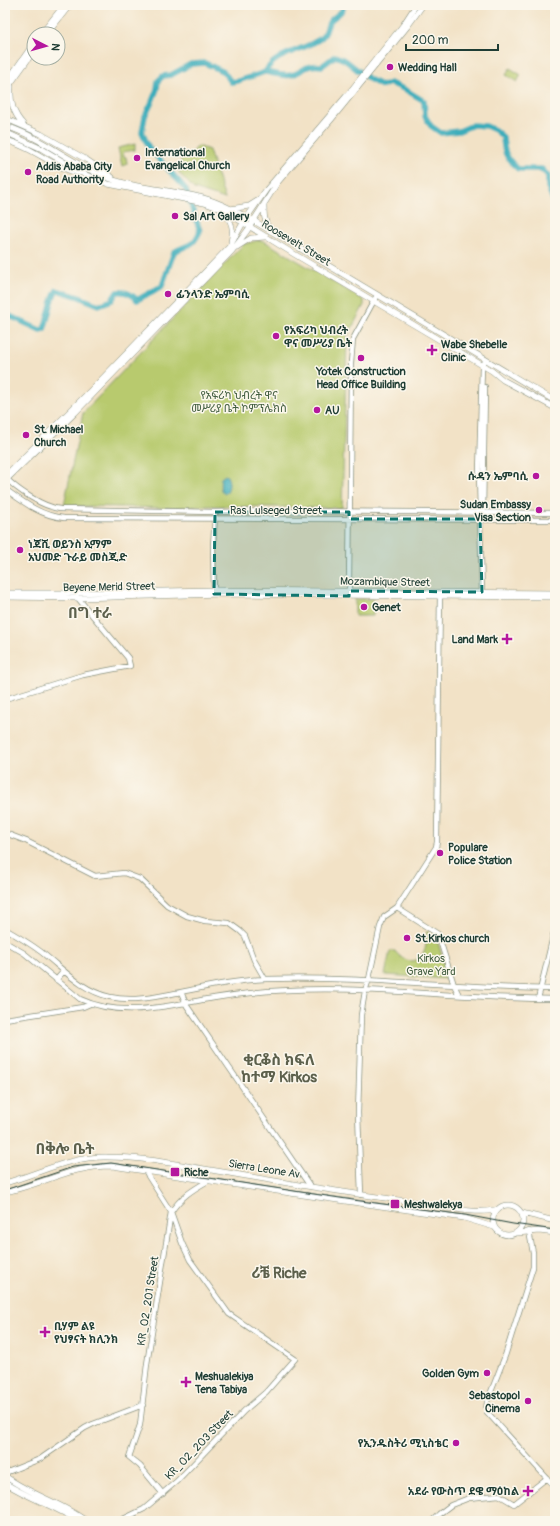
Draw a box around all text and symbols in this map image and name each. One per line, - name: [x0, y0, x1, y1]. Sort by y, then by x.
- north arrow: [26, 26, 66, 66]
- scale bar: [406, 26, 498, 52]
- text: 200 m: [412, 33, 449, 48]
- text: N: [49, 43, 62, 52]
- place label: Wedding Hall: [398, 61, 457, 74]
- marker: Wedding Hall: [385, 62, 395, 72]
- place label: International Evangelical Church: [145, 146, 230, 172]
- marker: International Evangelical Church: [132, 153, 142, 163]
- place label: Addis Ababa City Road Authority: [36, 160, 112, 186]
- marker: Addis Ababa City Road Authority: [23, 167, 33, 177]
- place label: Sal Art Gallery: [183, 210, 249, 223]
- marker: Sal Art Gallery: [170, 211, 180, 221]
- street label: Roosevelt Street: [259, 217, 333, 269]
- place label: ፊንላንድ ኤምባሲ: [176, 288, 250, 301]
- marker: ፊንላንድ ኤምባሲ: [163, 289, 173, 299]
- place label: የአፍሪካ ህብረት ዋና መሥሪያ ቤት: [284, 324, 352, 350]
- marker: የአፍሪካ ህብረት ዋና መሥሪያ ቤት: [271, 331, 281, 341]
- place label: Wabe Shebelle Clinic: [441, 338, 508, 364]
- marker: Wabe Shebelle Clinic: [426, 344, 438, 356]
- marker: Yotek Construction Head Office Building: [356, 353, 366, 363]
- place label: Yotek Construction Head Office Building: [315, 365, 406, 391]
- park label: የአፍሪካ ህብረት ዋና መሥሪያ ቤት ኮምፕሌክስ: [191, 389, 287, 415]
- place label: AU: [325, 404, 339, 417]
- marker: AU: [312, 405, 322, 415]
- place label: St. Michael Church: [34, 423, 84, 449]
- marker: St. Michael Church: [21, 430, 31, 440]
- place label: ሱዳን ኤምባሲ: [468, 470, 529, 483]
- marker: ሱዳን ኤምባሲ: [531, 471, 541, 481]
- place label: Sudan Embassy Visa Section: [460, 498, 531, 524]
- street label: Ras Lulseged Street: [230, 504, 323, 517]
- marker: Sudan Embassy Visa Section: [534, 505, 544, 515]
- place label: ነጃሺ ወይንስ ኢማም አህመድ ጉራይ መስጂድ: [28, 538, 128, 564]
- marker: ነጃሺ ወይንስ ኢማም አህመድ ጉራይ መስጂድ: [15, 545, 25, 555]
- street label: Mozambique Street: [340, 575, 431, 589]
- street label: Beyene Merid Street: [63, 580, 156, 594]
- place label: Genet: [372, 601, 401, 614]
- marker: Genet: [359, 602, 369, 612]
- district label: በግ ተራ: [68, 604, 112, 623]
- place label: Land Mark: [451, 633, 498, 646]
- marker: Land Mark: [501, 633, 513, 645]
- place label: Populare Police Station: [448, 841, 512, 867]
- marker: Populare Police Station: [435, 848, 445, 858]
- place label: St.Kirkos church: [415, 932, 490, 945]
- marker: St.Kirkos church: [402, 933, 412, 943]
- park label: Kirkos Grave Yard: [406, 952, 456, 978]
- district label: ቂርቆስ ክፍለ ከተማ Kirkos: [241, 1051, 317, 1087]
- district label: በቅሎ ቤት: [35, 1140, 95, 1159]
- street label: Sierra Leone Av: [227, 1157, 301, 1181]
- marker: Riche: [169, 1166, 181, 1178]
- place label: Riche: [184, 1166, 209, 1179]
- marker: Meshwalekya: [389, 1198, 401, 1210]
- place label: Meshwalekya: [404, 1198, 462, 1211]
- street label: KR_02_201 Street: [135, 1255, 162, 1347]
- district label: ሪቼ Riche: [251, 1264, 307, 1283]
- place label: ቢሃም ልዩ የህፃናት ክሊንክ: [54, 1320, 118, 1346]
- marker: ቢሃም ልዩ የህፃናት ክሊንክ: [39, 1326, 51, 1338]
- place label: Golden Gym: [422, 1367, 479, 1380]
- marker: Golden Gym: [482, 1368, 492, 1378]
- place label: Meshualekiya Tena Tabiya: [194, 1370, 253, 1396]
- marker: Meshualekiya Tena Tabiya: [180, 1376, 192, 1388]
- place label: Sebastopol Cinema: [469, 1389, 520, 1415]
- marker: Sebastopol Cinema: [523, 1396, 533, 1406]
- street label: KR_02_203 Street: [162, 1407, 236, 1483]
- place label: የኢንዱስትሪ ሚኒስቴር: [358, 1437, 448, 1450]
- marker: የኢንዱስትሪ ሚኒስቴር: [451, 1438, 461, 1448]
- place label: አደራ የውስጥ ደዌ ማዕከል: [408, 1485, 519, 1498]
- marker: አደራ የውስጥ ደዌ ማዕከል: [522, 1485, 534, 1497]

